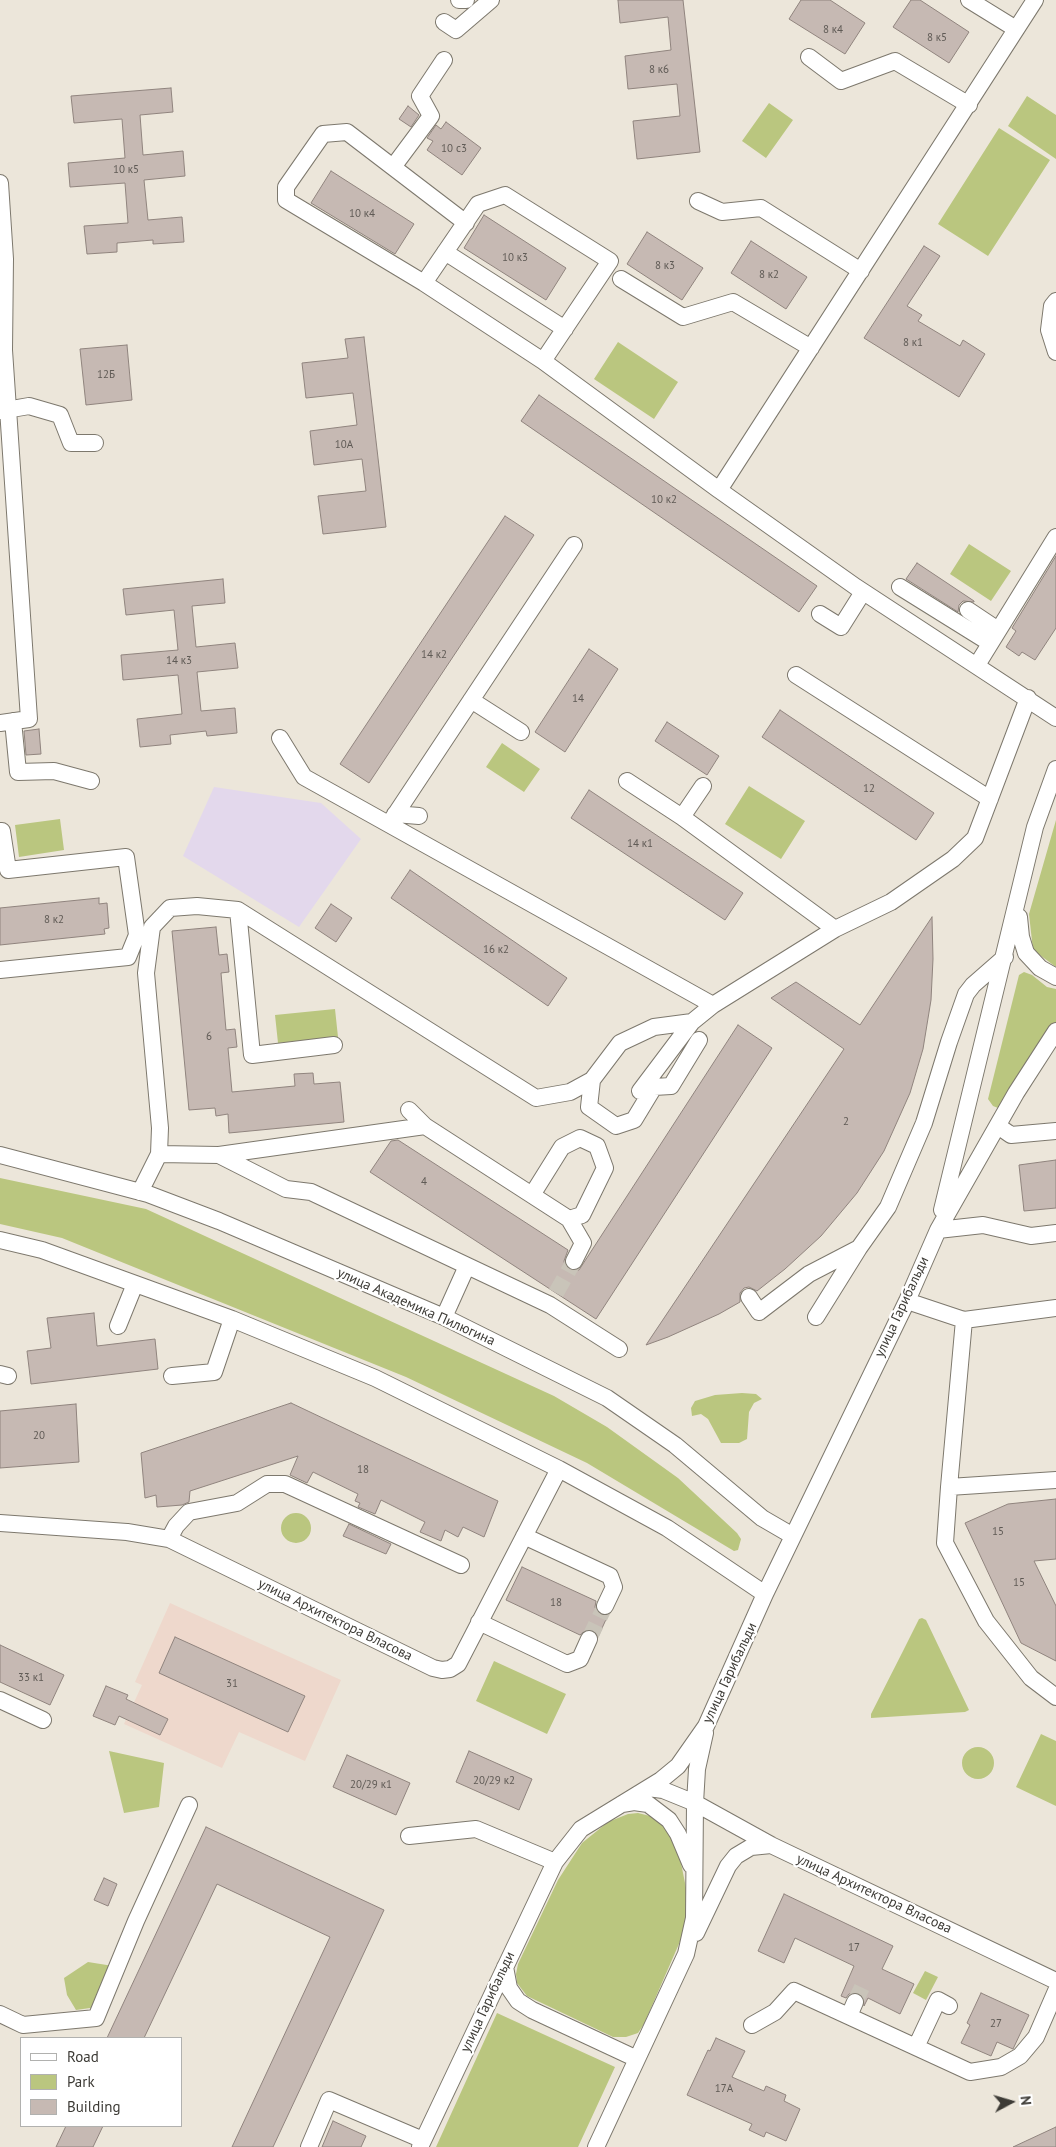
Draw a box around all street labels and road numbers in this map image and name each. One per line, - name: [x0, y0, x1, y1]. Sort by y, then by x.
- street label: улица Гарибальди: [871, 1254, 933, 1360]
- street label: улица Академика Пилюгина: [334, 1265, 498, 1349]
- street label: улица Архитектора Власова: [255, 1575, 415, 1665]
- street label: улица Гарибальди: [699, 1620, 761, 1726]
- street label: улица Архитектора Власова: [794, 1851, 954, 1937]
- street label: улица Гарибальди: [457, 1949, 519, 2055]

